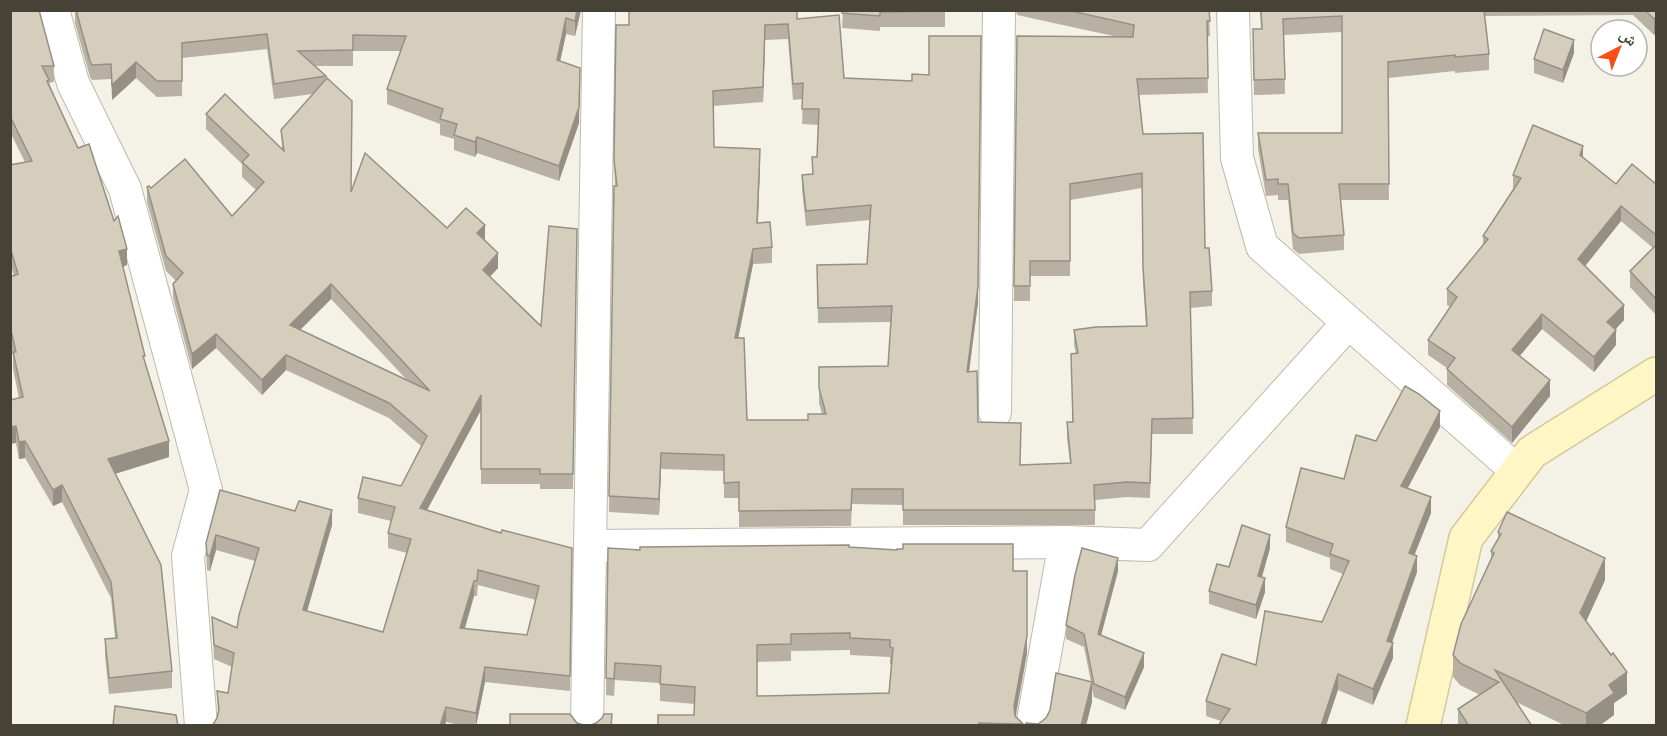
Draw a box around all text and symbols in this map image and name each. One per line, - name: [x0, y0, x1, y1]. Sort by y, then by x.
- north arrow: [1589, 18, 1649, 78]
- text: ش: [1615, 24, 1642, 51]

